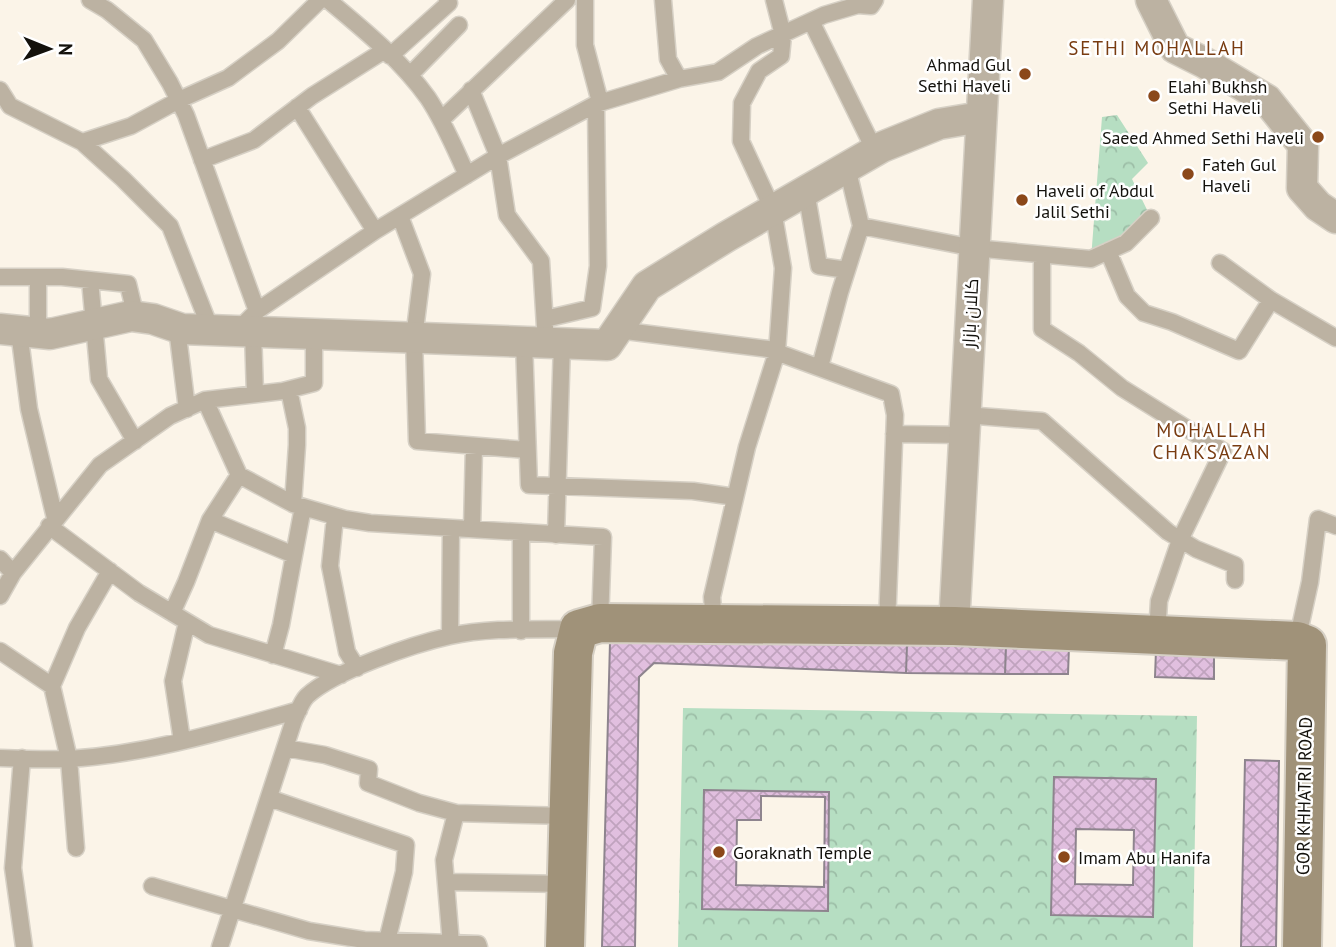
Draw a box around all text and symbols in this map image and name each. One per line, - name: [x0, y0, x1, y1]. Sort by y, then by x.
- north arrow: [14, 14, 84, 84]
- district label: SETHI MOHALLAH: [1068, 36, 1246, 60]
- text: N: [54, 43, 78, 56]
- place label: Ahmad Gul Sethi Haveli: [918, 53, 1012, 97]
- marker: Ahmad Gul Sethi Haveli: [1017, 66, 1033, 82]
- place label: Elahi Bukhsh Sethi Haveli: [1168, 75, 1267, 119]
- marker: Elahi Bukhsh Sethi Haveli: [1146, 88, 1162, 104]
- place label: Saeed Ahmed Sethi Haveli: [1102, 126, 1304, 149]
- marker: Saeed Ahmed Sethi Haveli: [1310, 129, 1326, 145]
- place label: Fateh Gul Haveli: [1202, 153, 1277, 197]
- marker: Fateh Gul Haveli: [1180, 166, 1196, 182]
- place label: Haveli of Abdul Jalil Sethi: [1035, 179, 1155, 223]
- marker: Haveli of Abdul Jalil Sethi: [1014, 192, 1030, 208]
- street label: کالان بازار: [957, 278, 983, 349]
- district label: MOHALLAH CHAKSAZAN: [1152, 418, 1272, 464]
- street label: GOR KHHATRI ROAD: [1291, 717, 1317, 875]
- place label: Goraknath Temple: [733, 841, 872, 864]
- marker: Goraknath Temple: [711, 844, 727, 860]
- place label: Imam Abu Hanifa: [1078, 846, 1211, 869]
- marker: Imam Abu Hanifa: [1056, 849, 1072, 865]

